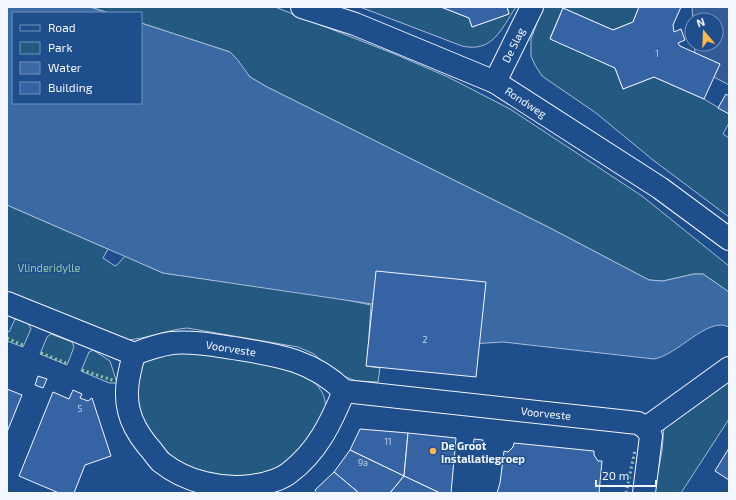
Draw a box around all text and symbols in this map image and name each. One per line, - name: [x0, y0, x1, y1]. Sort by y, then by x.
- legend: [12, 12, 142, 104]
- north arrow: [684, 12, 724, 52]
- text: N: [695, 15, 707, 30]
- text: Road: [48, 20, 76, 34]
- street label: De Slag: [499, 25, 527, 65]
- text: Park: [48, 40, 73, 54]
- house number: 1: [655, 48, 659, 59]
- text: Water: [48, 60, 82, 74]
- text: Building: [48, 80, 93, 94]
- street label: Rondweg: [503, 84, 549, 120]
- park label: Vlinderidylle: [18, 261, 81, 274]
- house number: 2: [422, 334, 428, 345]
- street label: Voorveste: [205, 338, 257, 358]
- house number: 5: [78, 403, 83, 414]
- street label: Voorveste: [520, 404, 572, 422]
- house number: 11: [384, 436, 392, 447]
- place label: De Groot Installatiegroep: [441, 439, 525, 465]
- marker: De Groot Installatiegroep: [428, 446, 438, 456]
- house number: 9a: [358, 457, 368, 468]
- scale bar: [596, 462, 656, 488]
- text: 20 m: [602, 468, 629, 482]

